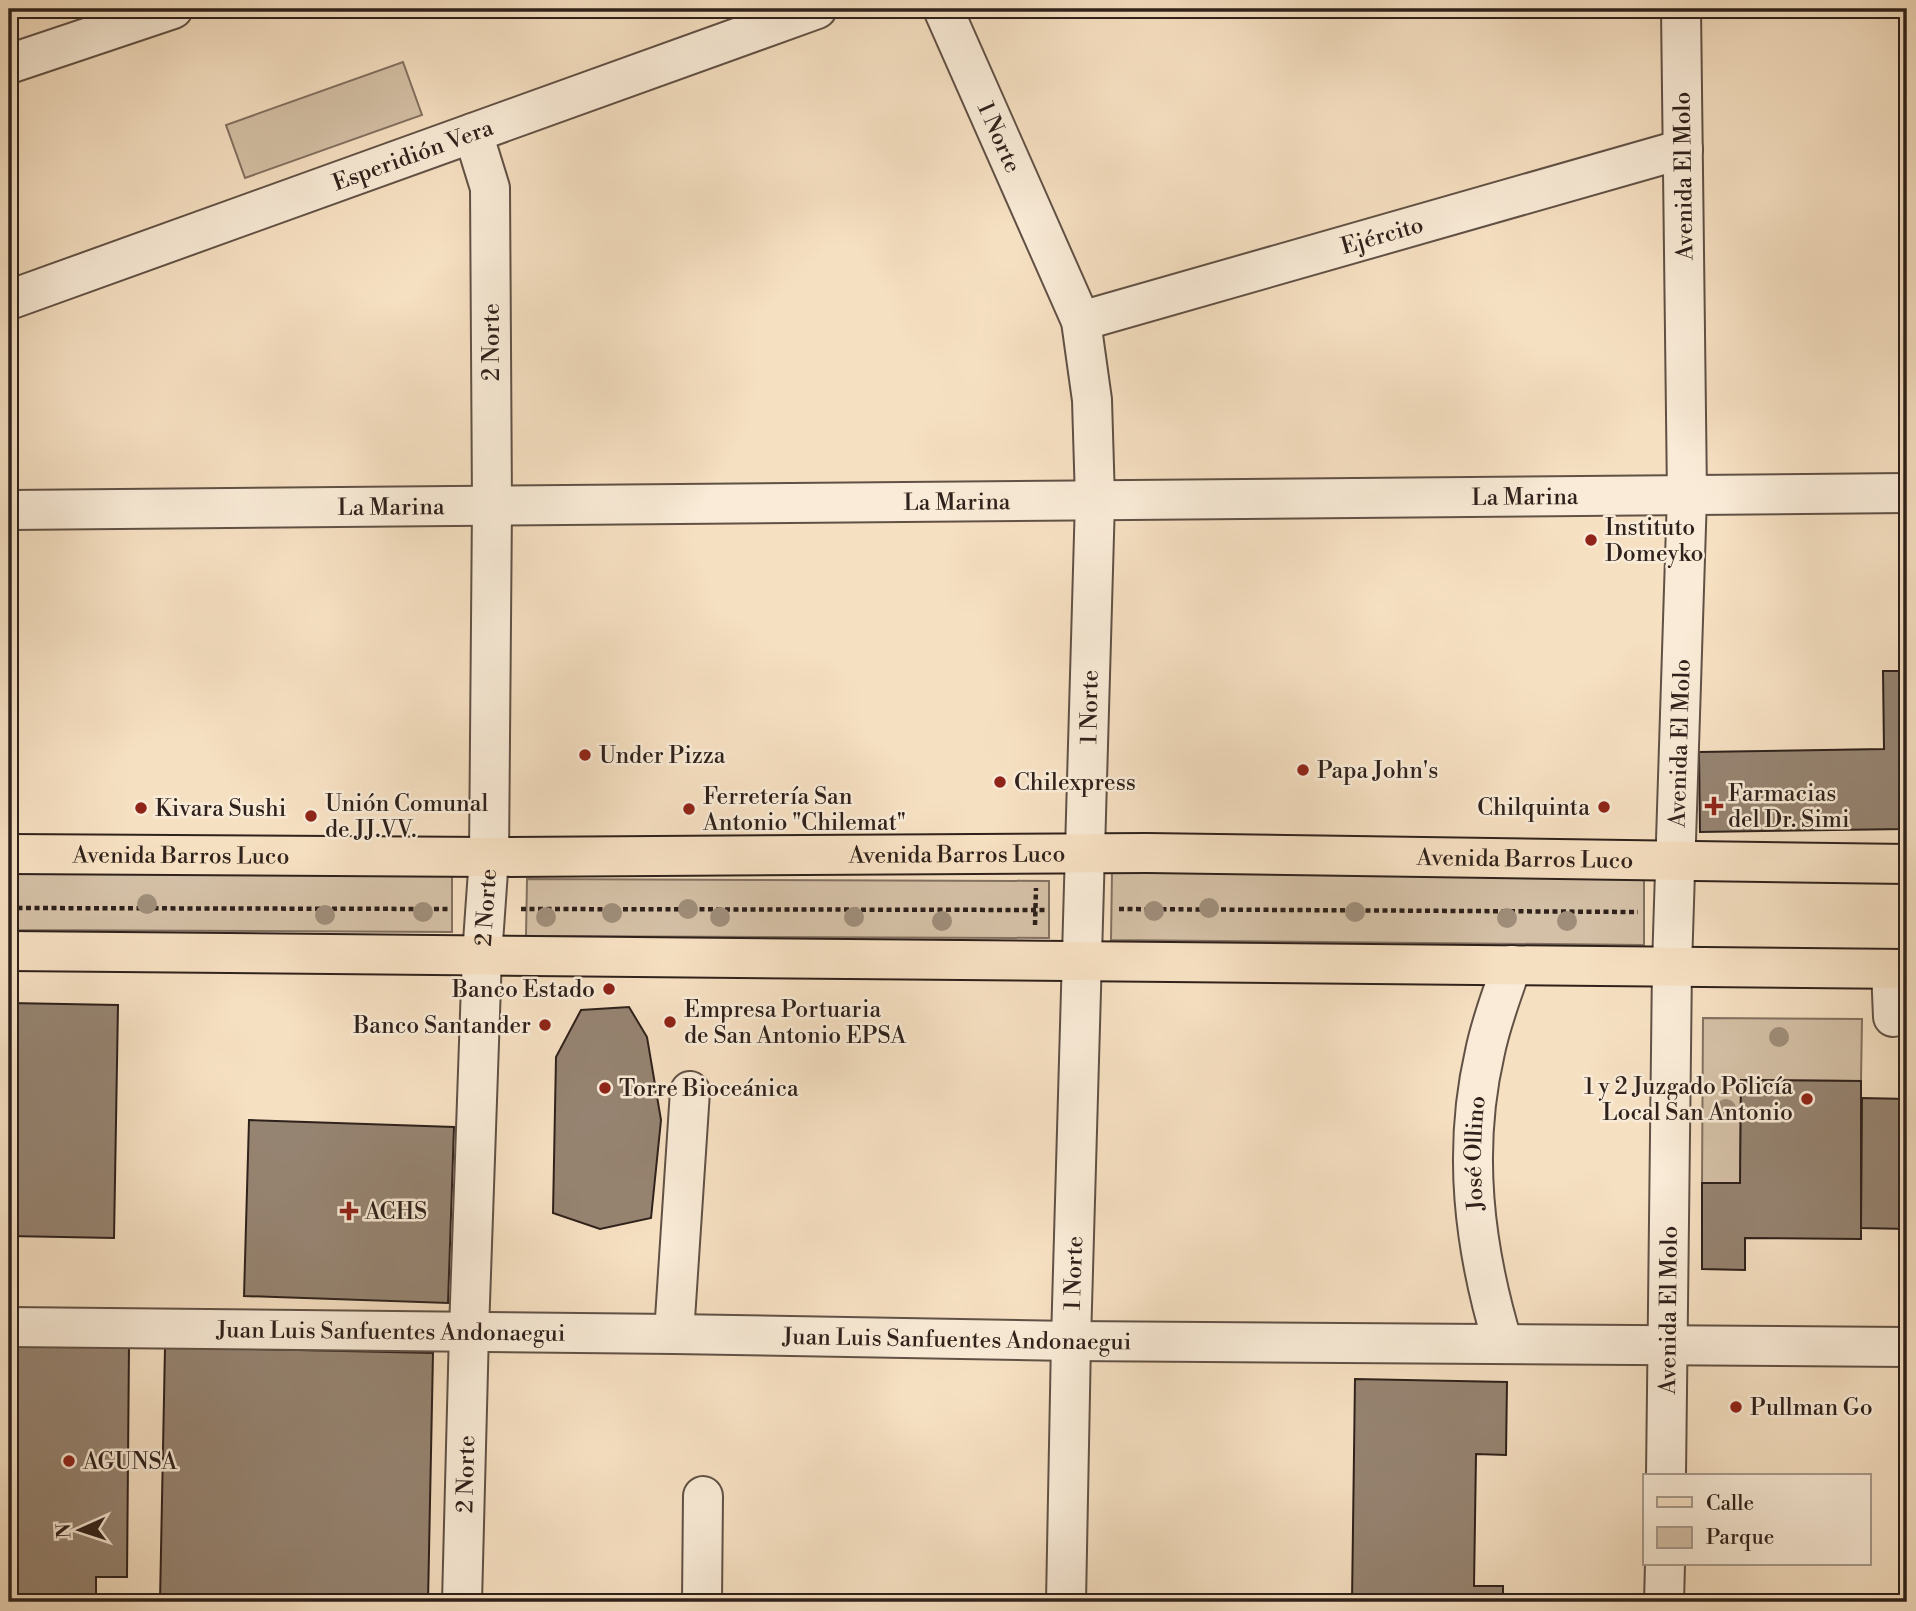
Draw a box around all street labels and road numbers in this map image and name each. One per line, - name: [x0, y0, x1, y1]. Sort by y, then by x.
- street label: Avenida El Molo: [1669, 91, 1699, 261]
- street label: 1 Norte: [971, 98, 1027, 177]
- street label: Esperidión Vera: [329, 114, 497, 197]
- street label: Ejército: [1338, 211, 1427, 261]
- street label: 2 Norte: [478, 303, 506, 381]
- street label: La Marina: [1471, 483, 1579, 512]
- street label: La Marina: [903, 488, 1011, 517]
- street label: La Marina: [337, 493, 445, 522]
- street label: Avenida El Molo: [1663, 658, 1697, 829]
- street label: 1 Norte: [1075, 669, 1105, 745]
- street label: Avenida Barros Luco: [848, 840, 1065, 870]
- street label: Avenida Barros Luco: [72, 841, 289, 871]
- street label: Avenida Barros Luco: [1415, 844, 1633, 875]
- street label: 2 Norte: [470, 868, 503, 947]
- street label: José Ollino: [1460, 1094, 1492, 1213]
- street label: Avenida El Molo: [1654, 1226, 1684, 1396]
- street label: 1 Norte: [1059, 1235, 1089, 1311]
- street label: Juan Luis Sanfuentes Andonaegui: [215, 1316, 566, 1348]
- street label: Juan Luis Sanfuentes Andonaegui: [781, 1323, 1131, 1356]
- street label: 2 Norte: [451, 1435, 481, 1513]

